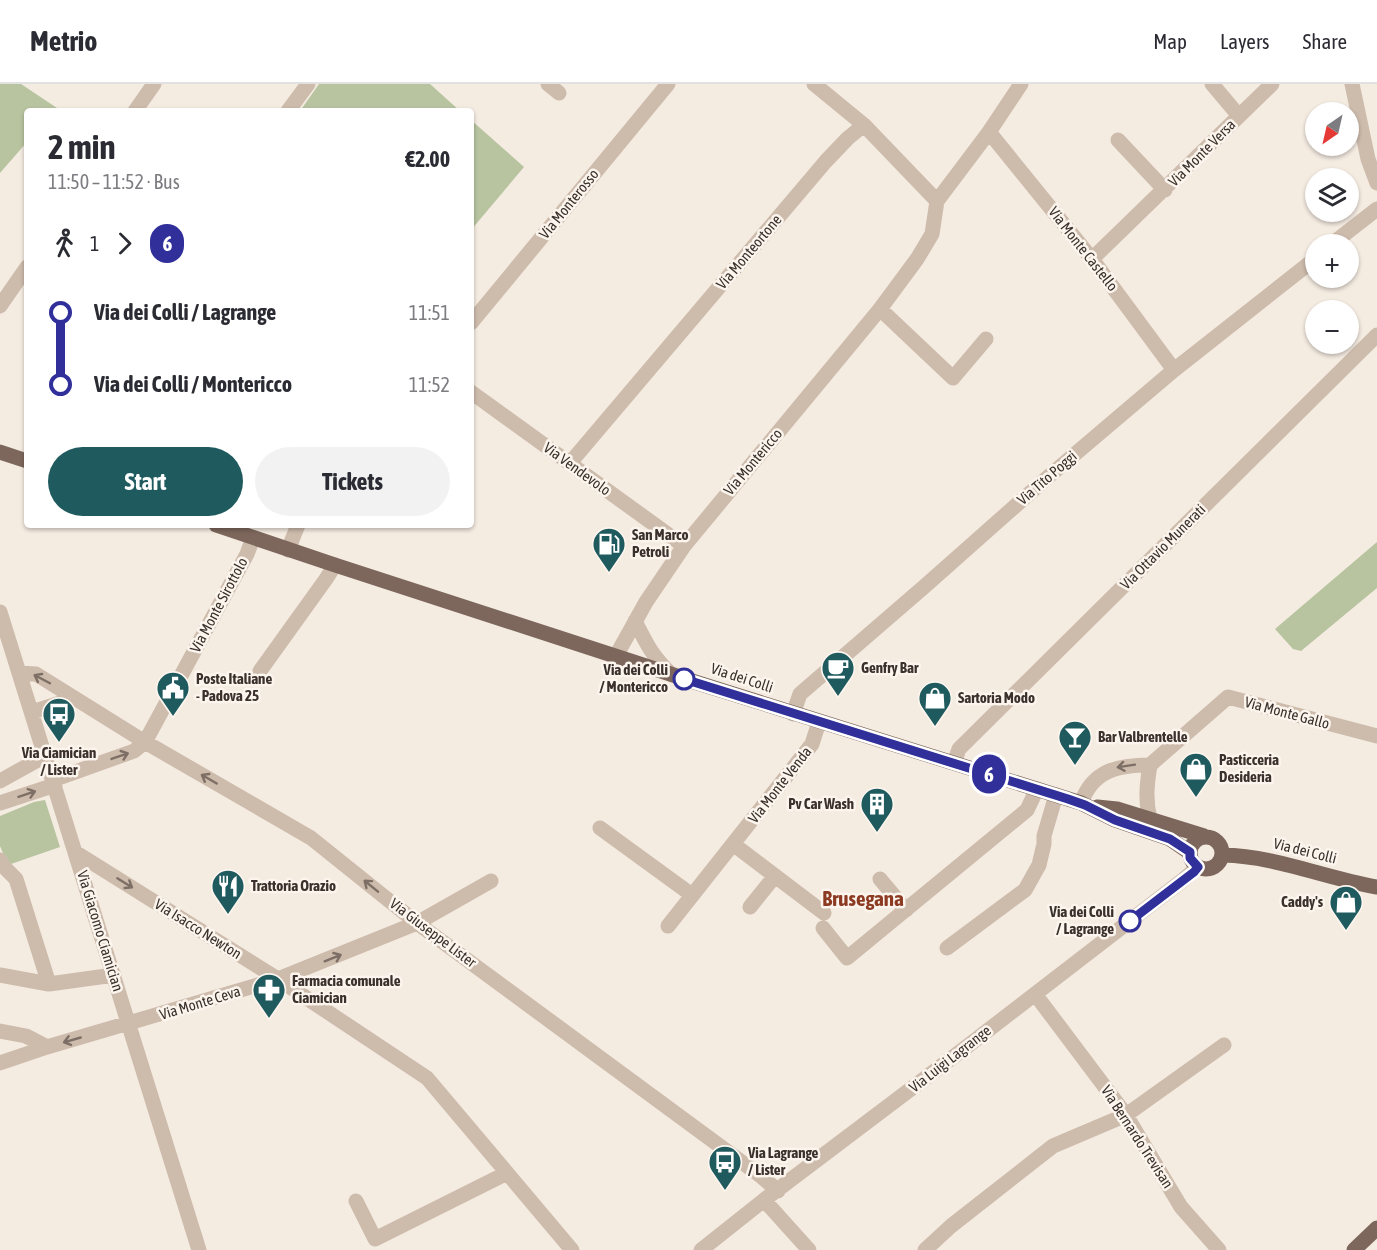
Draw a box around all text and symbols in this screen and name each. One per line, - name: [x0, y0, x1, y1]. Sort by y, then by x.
- text: Metrio: [30, 25, 97, 57]
- text: Map: [1153, 29, 1187, 53]
- text: Layers: [1220, 29, 1270, 53]
- text: Share: [1303, 29, 1347, 53]
- north arrow: [1305, 102, 1359, 156]
- map controls: [1305, 102, 1359, 354]
- street label: Via Monte Versa: [1165, 116, 1239, 190]
- text: 2 min: [48, 128, 115, 166]
- text: €2.00: [405, 146, 450, 172]
- street label: Via Monterosso: [535, 166, 602, 242]
- button: layers: [1305, 168, 1359, 222]
- text: 11:50 – 11:52 · Bus: [48, 170, 180, 193]
- street label: Via Monte Castello: [1045, 203, 1122, 294]
- street label: Via Monteortone: [713, 211, 785, 292]
- icon: walk: [48, 227, 81, 260]
- icon: forward: [108, 227, 141, 260]
- text: 6: [162, 231, 172, 255]
- text: 1: [90, 232, 99, 255]
- button: +: [1305, 234, 1359, 288]
- text: Via dei Colli / Lagrange: [94, 299, 276, 325]
- button: −: [1305, 300, 1359, 354]
- text: 11:51: [409, 301, 450, 324]
- text: Via dei Colli / Montericco: [94, 371, 292, 397]
- text: 11:52: [409, 373, 450, 396]
- street label: Via Montericco: [720, 425, 785, 498]
- street label: Via Vendevolo: [541, 439, 614, 499]
- button: Start: [48, 447, 243, 516]
- button: Tickets: [255, 447, 450, 516]
- street label: Via Tito Poggi: [1013, 447, 1080, 508]
- street label: Via Ottavio Munerati: [1117, 501, 1209, 593]
- fuel station icon: San Marco Petroli: [591, 526, 627, 573]
- place label: San Marco Petroli: [632, 526, 689, 560]
- street label: Via Monte Sirottolo: [186, 554, 251, 655]
- cafe icon: Genfry Bar: [820, 650, 856, 697]
- street label: Via dei Colli: [709, 659, 775, 696]
- place label: Genfry Bar: [861, 659, 919, 676]
- place label: Via dei Colli / Montericco: [599, 661, 668, 695]
- marker: Via dei Colli / Montericco: [673, 668, 695, 690]
- public building icon: Poste Italiane - Padova 25: [155, 670, 191, 717]
- place label: Poste Italiane - Padova 25: [196, 670, 272, 704]
- one-way arrow: [34, 673, 51, 685]
- shop icon: Sartoria Modo: [917, 680, 953, 727]
- place label: Sartoria Modo: [958, 689, 1035, 706]
- street label: Via Monte Gallo: [1243, 693, 1331, 732]
- bus stop icon: Via Ciamician / Lister: [41, 696, 77, 743]
- bar icon: Bar Valbrentelle: [1057, 719, 1093, 766]
- place label: Bar Valbrentelle: [1098, 728, 1188, 745]
- street label: Via Monte Venda: [744, 743, 815, 826]
- place label: Via Ciamician / Lister: [21, 744, 96, 778]
- one-way arrow: [110, 750, 129, 761]
- shop icon: Pasticceria Desideria: [1178, 751, 1214, 798]
- place label: Pasticceria Desideria: [1219, 751, 1279, 785]
- line badge: 6: [970, 754, 1008, 794]
- one-way arrow: [1116, 761, 1136, 772]
- text: 6: [984, 762, 994, 786]
- one-way arrow: [201, 773, 218, 785]
- building icon: Pv Car Wash: [859, 786, 895, 833]
- one-way arrow: [17, 787, 36, 798]
- place label: Pv Car Wash: [788, 795, 854, 812]
- street label: Via dei Colli: [1272, 834, 1338, 867]
- street label: Via Giacomo Ciamician: [74, 868, 127, 993]
- restaurant icon: Trattoria Orazio: [210, 868, 246, 915]
- one-way arrow: [116, 877, 133, 889]
- place label: Trattoria Orazio: [251, 877, 336, 894]
- one-way arrow: [364, 880, 380, 893]
- shop icon: Caddy's: [1328, 884, 1364, 931]
- district label: Brusegana: [822, 886, 904, 910]
- place label: Caddy's: [1281, 893, 1324, 910]
- street label: Via Isacco Newton: [152, 895, 245, 962]
- street label: Via Giuseppe Lister: [387, 895, 480, 971]
- place label: Via dei Colli / Lagrange: [1049, 903, 1114, 937]
- marker: Via dei Colli / Lagrange: [1119, 910, 1141, 932]
- one-way arrow: [323, 951, 341, 962]
- pharmacy icon: Farmacia comunale Ciamician: [251, 972, 287, 1019]
- place label: Farmacia comunale Ciamician: [292, 972, 401, 1006]
- street label: Via Monte Ceva: [157, 982, 242, 1023]
- street label: Via Luigi Lagrange: [906, 1021, 994, 1096]
- one-way arrow: [63, 1034, 82, 1046]
- street label: Via Bernardo Trevisan: [1098, 1082, 1177, 1191]
- bus stop icon: Via Lagrange / Lister: [707, 1144, 743, 1191]
- place label: Via Lagrange / Lister: [747, 1144, 819, 1178]

